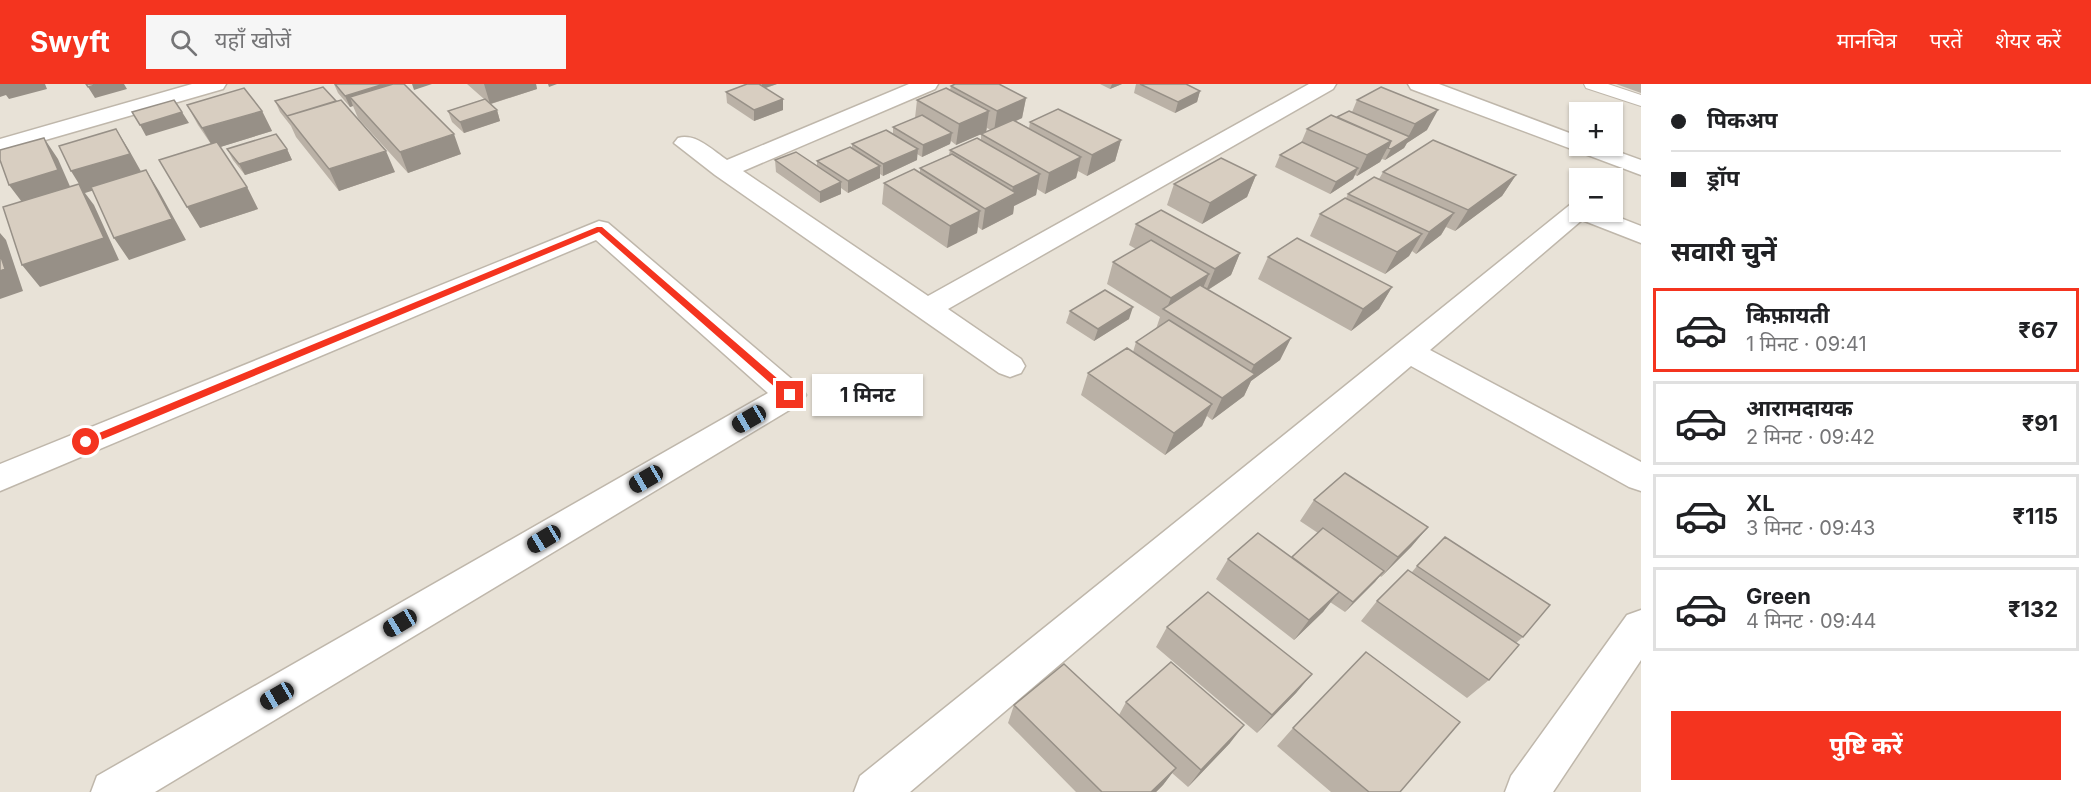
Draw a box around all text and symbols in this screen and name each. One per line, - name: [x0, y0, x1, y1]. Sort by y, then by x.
- search box: [146, 15, 566, 69]
- text: Swyft: [30, 25, 110, 59]
- icon: search: [167, 26, 200, 59]
- text: यहाँ खोजें: [215, 27, 291, 53]
- text: मानचित्र: [1837, 28, 1897, 53]
- text: परतें: [1930, 28, 1962, 53]
- text: शेयर करें: [1995, 28, 2061, 53]
- map controls: [1569, 102, 1623, 222]
- button: +: [1569, 102, 1623, 156]
- text: पिकअप: [1707, 107, 1778, 133]
- text: ड्रॉप: [1707, 165, 1740, 191]
- button: −: [1569, 168, 1623, 222]
- text: सवारी चुनें: [1671, 235, 1777, 268]
- text: किफ़ायती: [1746, 302, 1830, 328]
- icon: car: [1674, 303, 1728, 357]
- text: ₹67: [2018, 317, 2058, 343]
- text: 1 मिनट · 09:41: [1746, 332, 1867, 356]
- callout: 1 मिनट: [811, 374, 922, 416]
- route end: [776, 381, 803, 408]
- text: 1 मिनट: [840, 383, 895, 407]
- text: आरामदायक: [1746, 395, 1853, 421]
- icon: car: [1674, 396, 1728, 450]
- car: [729, 402, 769, 436]
- text: ₹91: [2022, 410, 2058, 436]
- text: 2 मिनट · 09:42: [1746, 425, 1875, 449]
- route start: [72, 428, 99, 455]
- car: [626, 462, 666, 496]
- icon: car: [1674, 489, 1728, 543]
- text: XL: [1746, 490, 1775, 516]
- text: ₹115: [2012, 503, 2058, 529]
- text: 3 मिनट · 09:43: [1746, 516, 1875, 540]
- car: [524, 522, 564, 556]
- icon: car: [1674, 582, 1728, 636]
- text: Green: [1746, 583, 1811, 609]
- text: ₹132: [2008, 596, 2058, 622]
- car: [380, 606, 420, 640]
- text: 4 मिनट · 09:44: [1746, 609, 1877, 633]
- car: [257, 679, 297, 713]
- button: पुष्टि करें: [1671, 711, 2061, 780]

